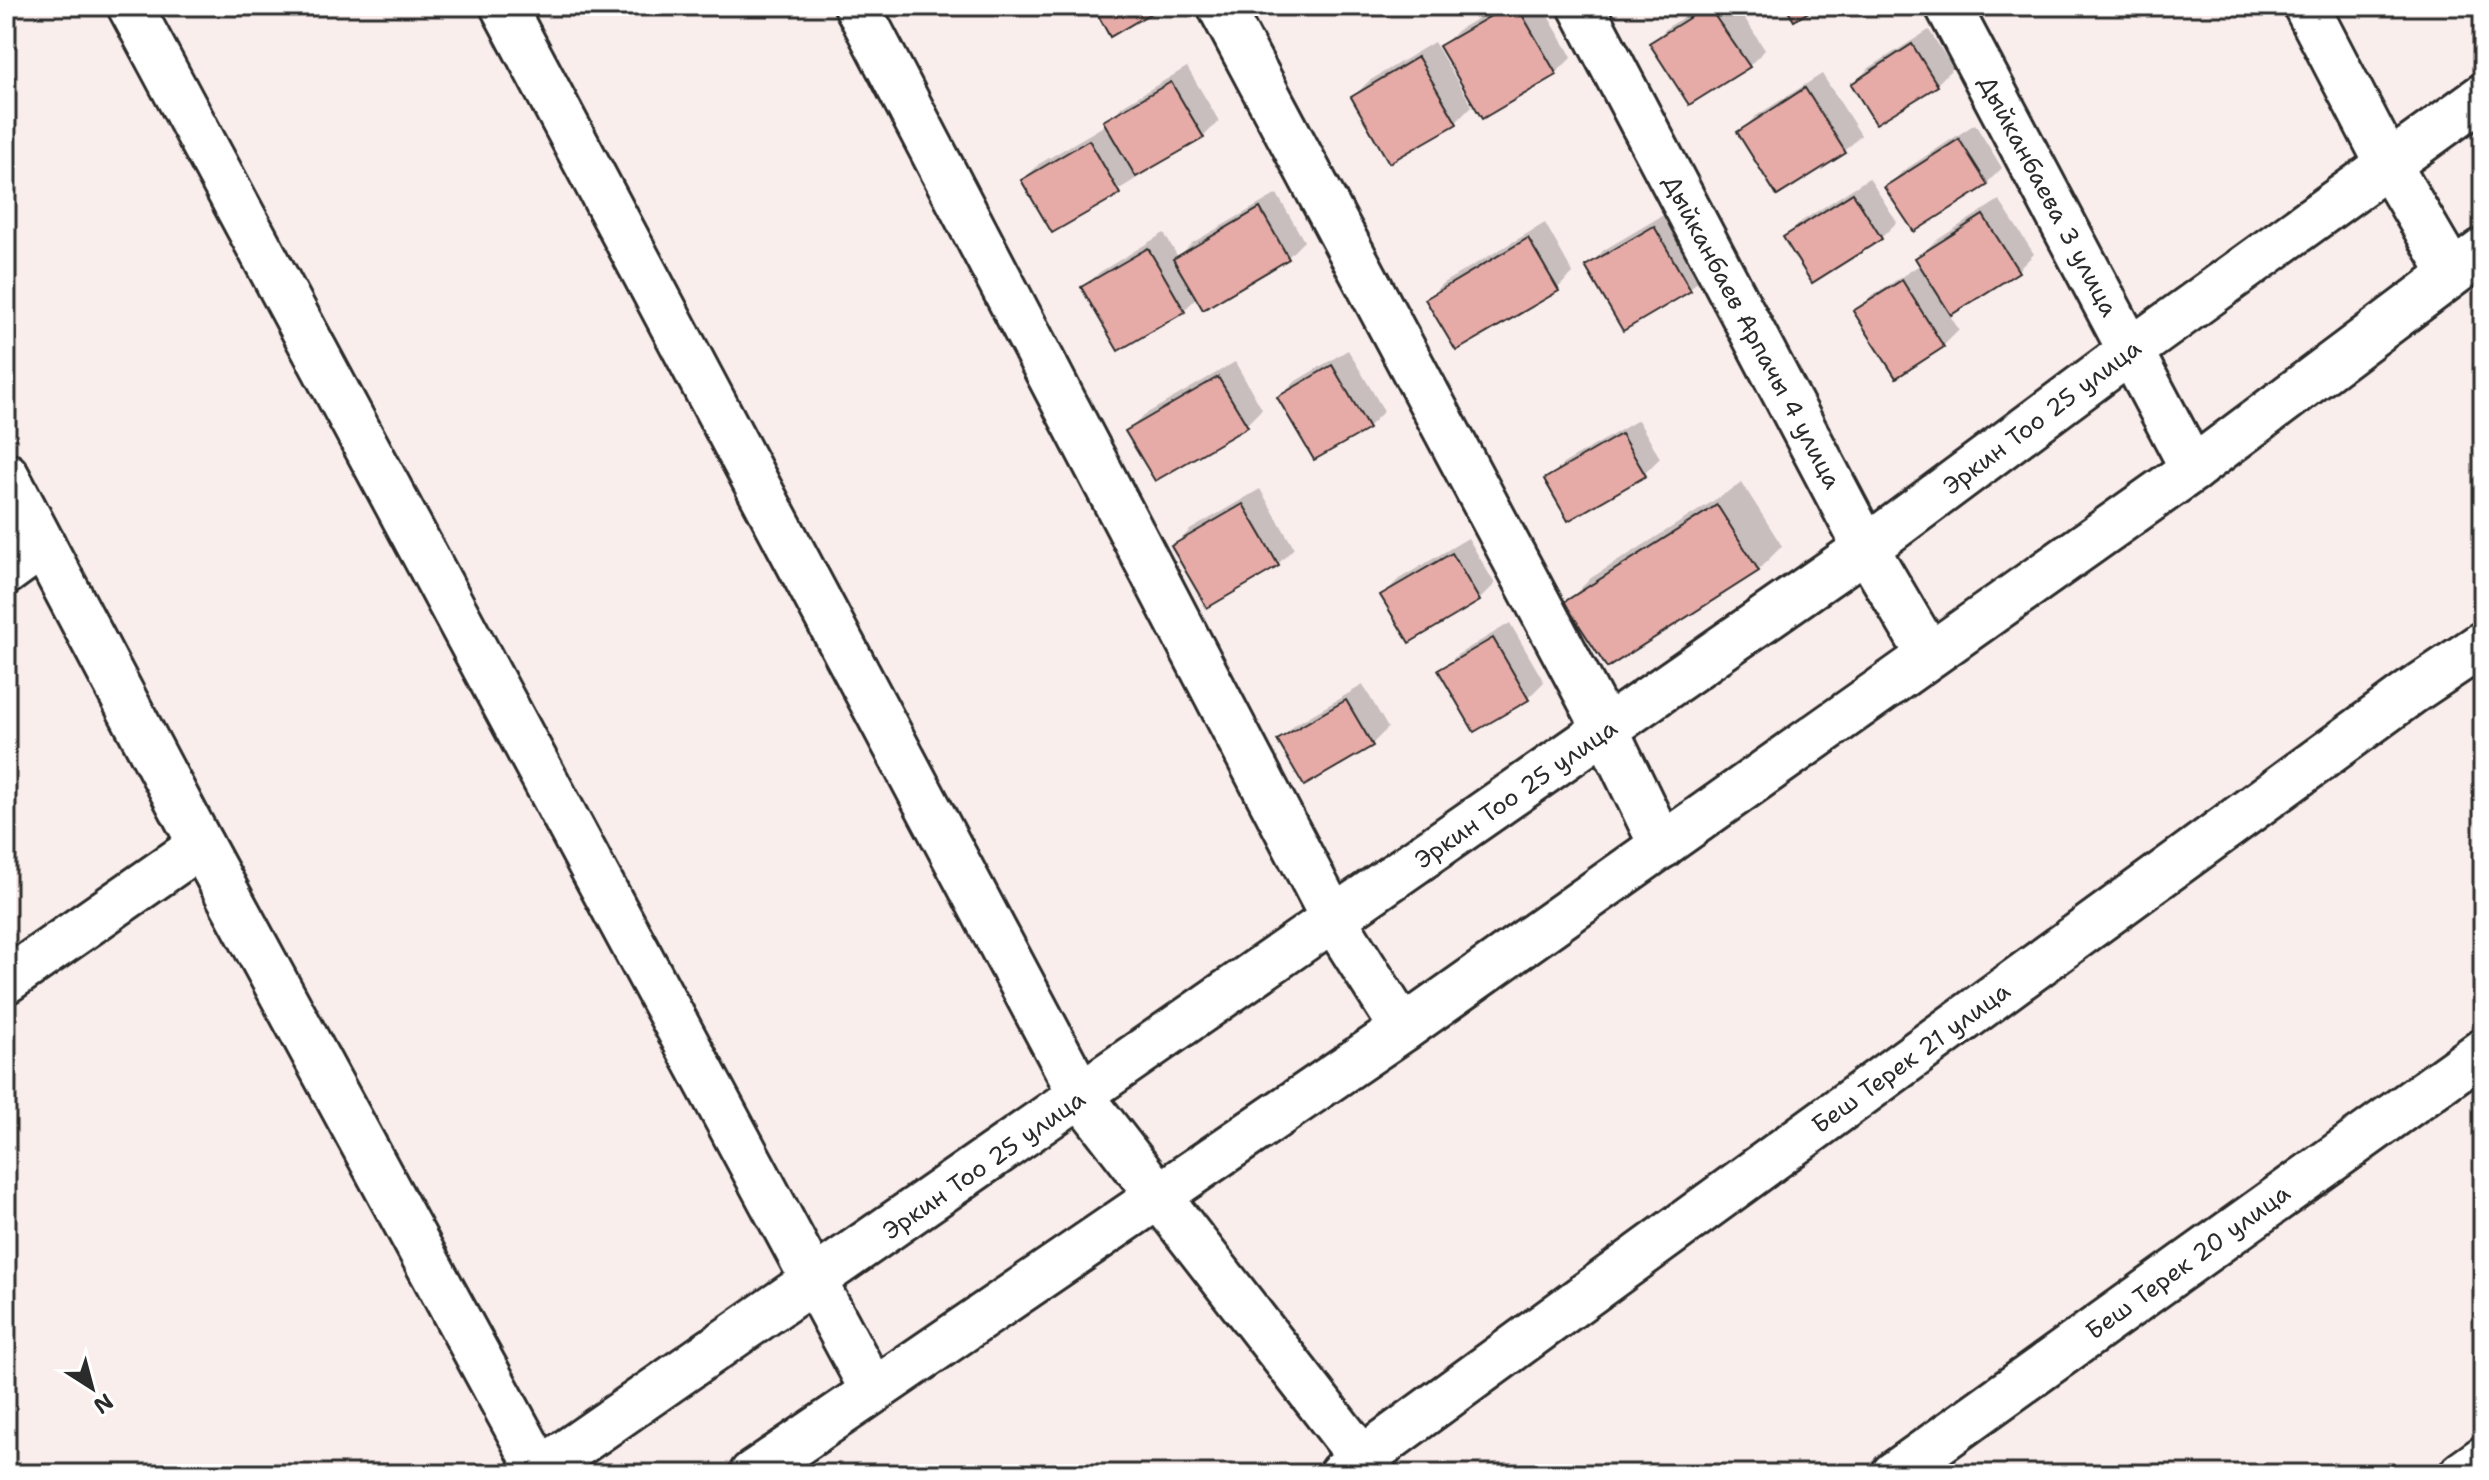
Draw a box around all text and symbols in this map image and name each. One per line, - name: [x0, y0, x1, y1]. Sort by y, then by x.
- street label: Дыйканбаева 3 улица: [1971, 70, 2125, 322]
- street label: Дыйканбаев Арпачы 4 улица: [1655, 169, 1849, 495]
- street label: Эркин Тоо 25 улица: [1937, 332, 2147, 502]
- street label: Эркин Тоо 25 улица: [1409, 712, 1624, 876]
- street label: Беш Терек 21 улица: [1805, 975, 2017, 1141]
- street label: Эркин Тоо 25 улица: [877, 1083, 1092, 1247]
- street label: Беш Терек 20 улица: [2080, 1177, 2297, 1347]
- north arrow: [52, 1348, 132, 1428]
- text: N: [88, 1387, 119, 1421]

